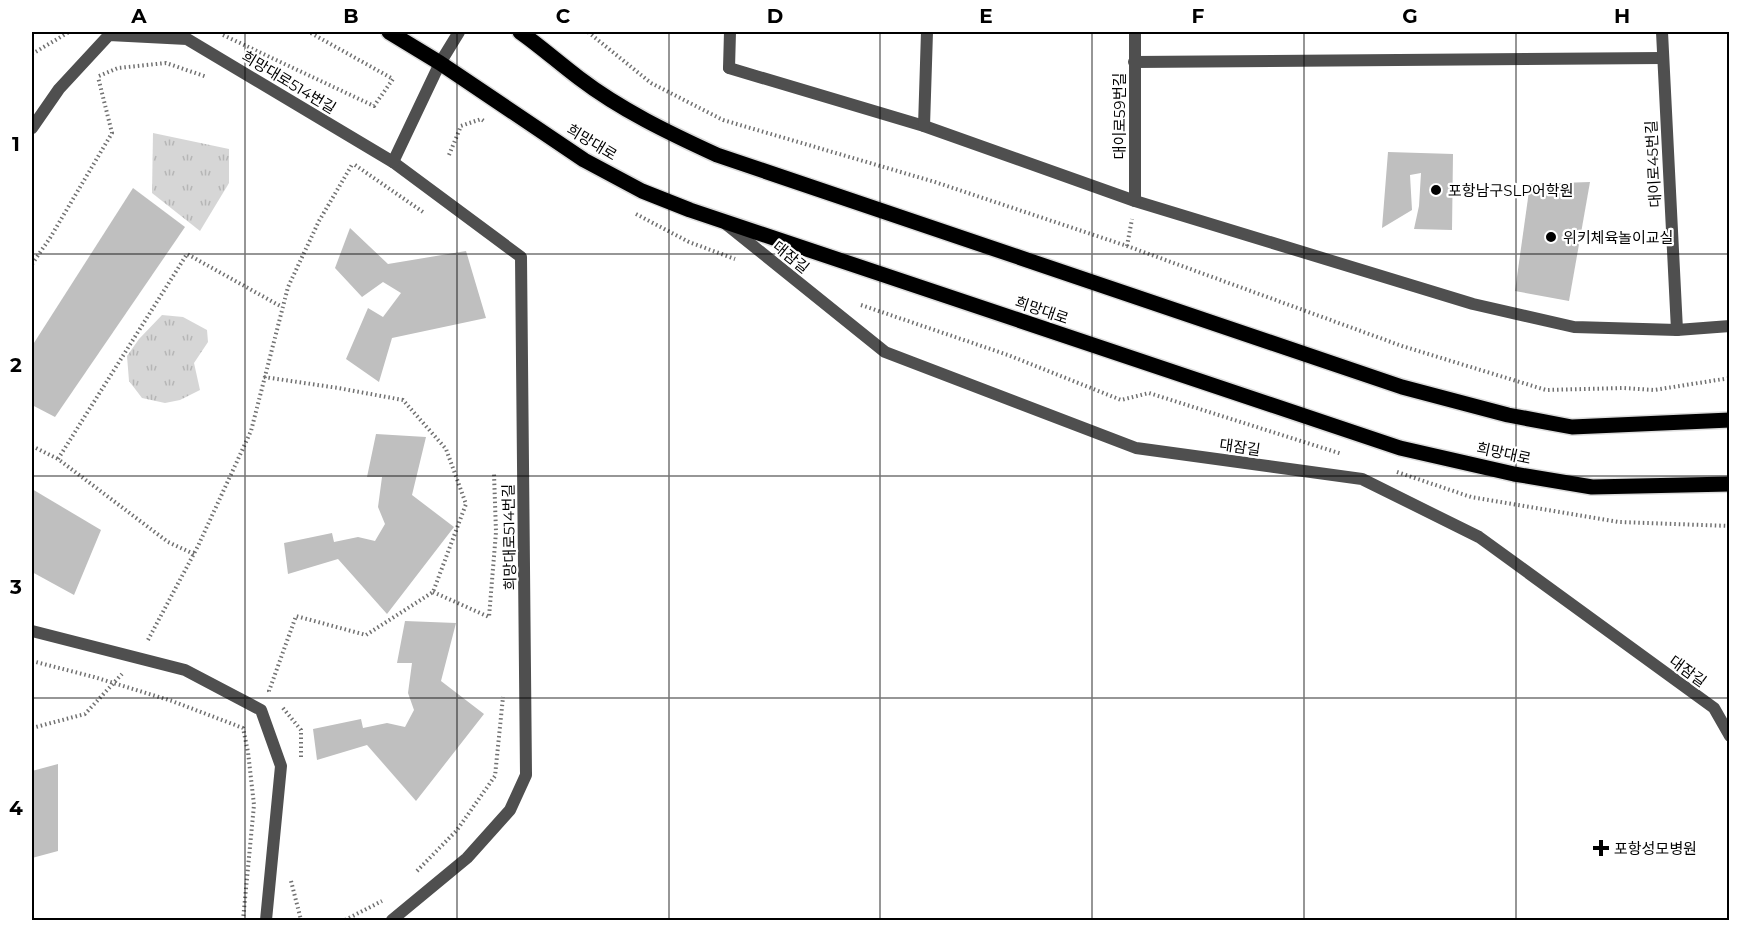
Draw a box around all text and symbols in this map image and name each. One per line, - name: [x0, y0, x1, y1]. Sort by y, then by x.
- text: A: [130, 4, 147, 28]
- text: B: [343, 4, 359, 28]
- text: C: [556, 4, 571, 28]
- text: D: [767, 4, 783, 28]
- text: E: [979, 4, 993, 28]
- text: F: [1192, 4, 1205, 28]
- text: G: [1402, 4, 1418, 28]
- text: H: [1614, 4, 1630, 28]
- street label: 희망대로514번길: [238, 46, 340, 118]
- street label: 대이로59번길: [1110, 73, 1129, 159]
- street label: 희망대로: [563, 120, 621, 164]
- street label: 대이로45번길: [1641, 120, 1665, 208]
- text: 1: [12, 132, 20, 156]
- place label: 포항남구SLP어학원: [1448, 181, 1573, 200]
- marker: 포항남구SLP어학원: [1429, 183, 1443, 197]
- place label: 위키체육놀이교실: [1563, 228, 1673, 247]
- marker: 위키체육놀이교실: [1544, 230, 1558, 244]
- street label: 대잠길: [769, 237, 813, 277]
- street label: 희망대로: [1013, 292, 1071, 328]
- text: 2: [10, 353, 22, 377]
- street label: 대잠길: [1218, 435, 1262, 459]
- street label: 희망대로: [1475, 438, 1533, 468]
- street label: 희망대로514번길: [499, 484, 519, 590]
- text: 3: [9, 575, 22, 599]
- street label: 대잠길: [1666, 651, 1710, 691]
- text: 4: [9, 796, 23, 820]
- marker: 포항성모병원: [1592, 839, 1610, 857]
- place label: 포항성모병원: [1614, 839, 1697, 858]

